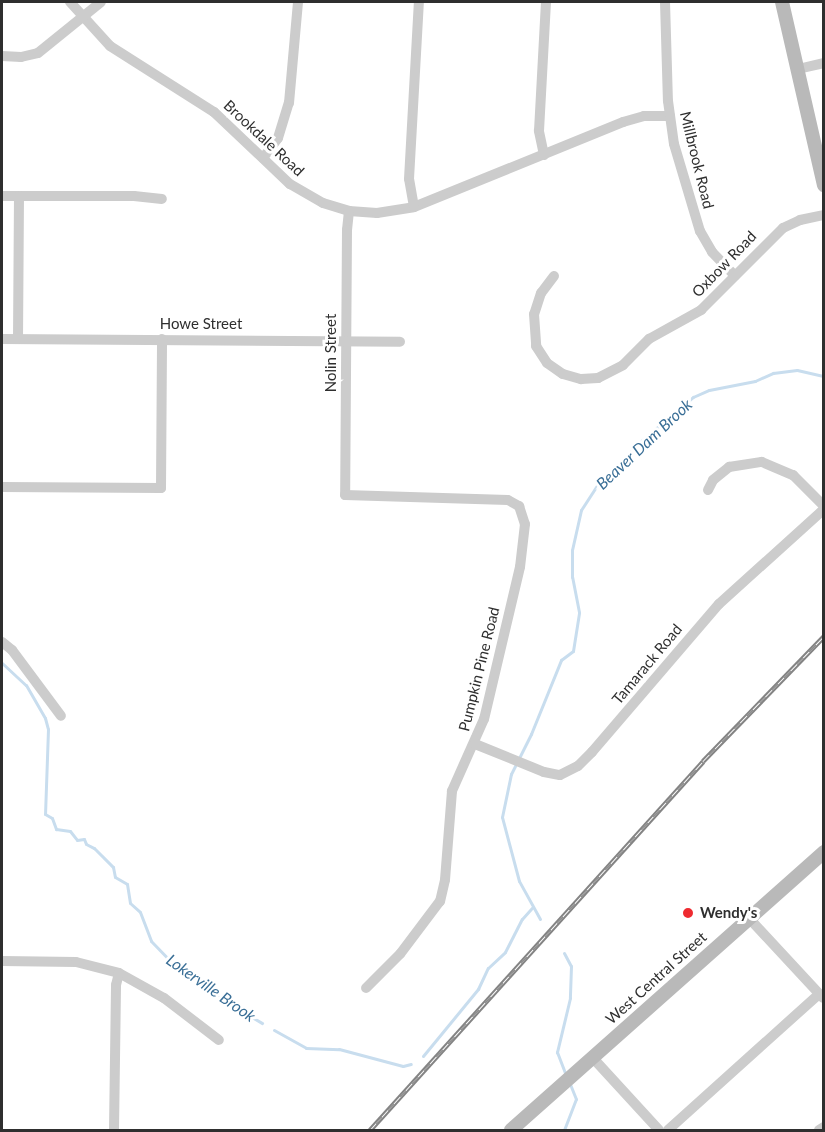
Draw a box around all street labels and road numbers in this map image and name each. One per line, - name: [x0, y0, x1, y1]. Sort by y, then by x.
- street label: Brookdale Road: [220, 96, 308, 180]
- street label: Millbrook Road: [676, 109, 718, 211]
- street label: Oxbow Road: [688, 227, 760, 301]
- street label: Nolin Street: [322, 314, 340, 392]
- street label: Howe Street: [160, 315, 242, 333]
- street label: Pumpkin Pine Road: [455, 605, 503, 733]
- street label: Tamarack Road: [608, 620, 686, 708]
- street label: West Central Street: [602, 928, 710, 1028]

